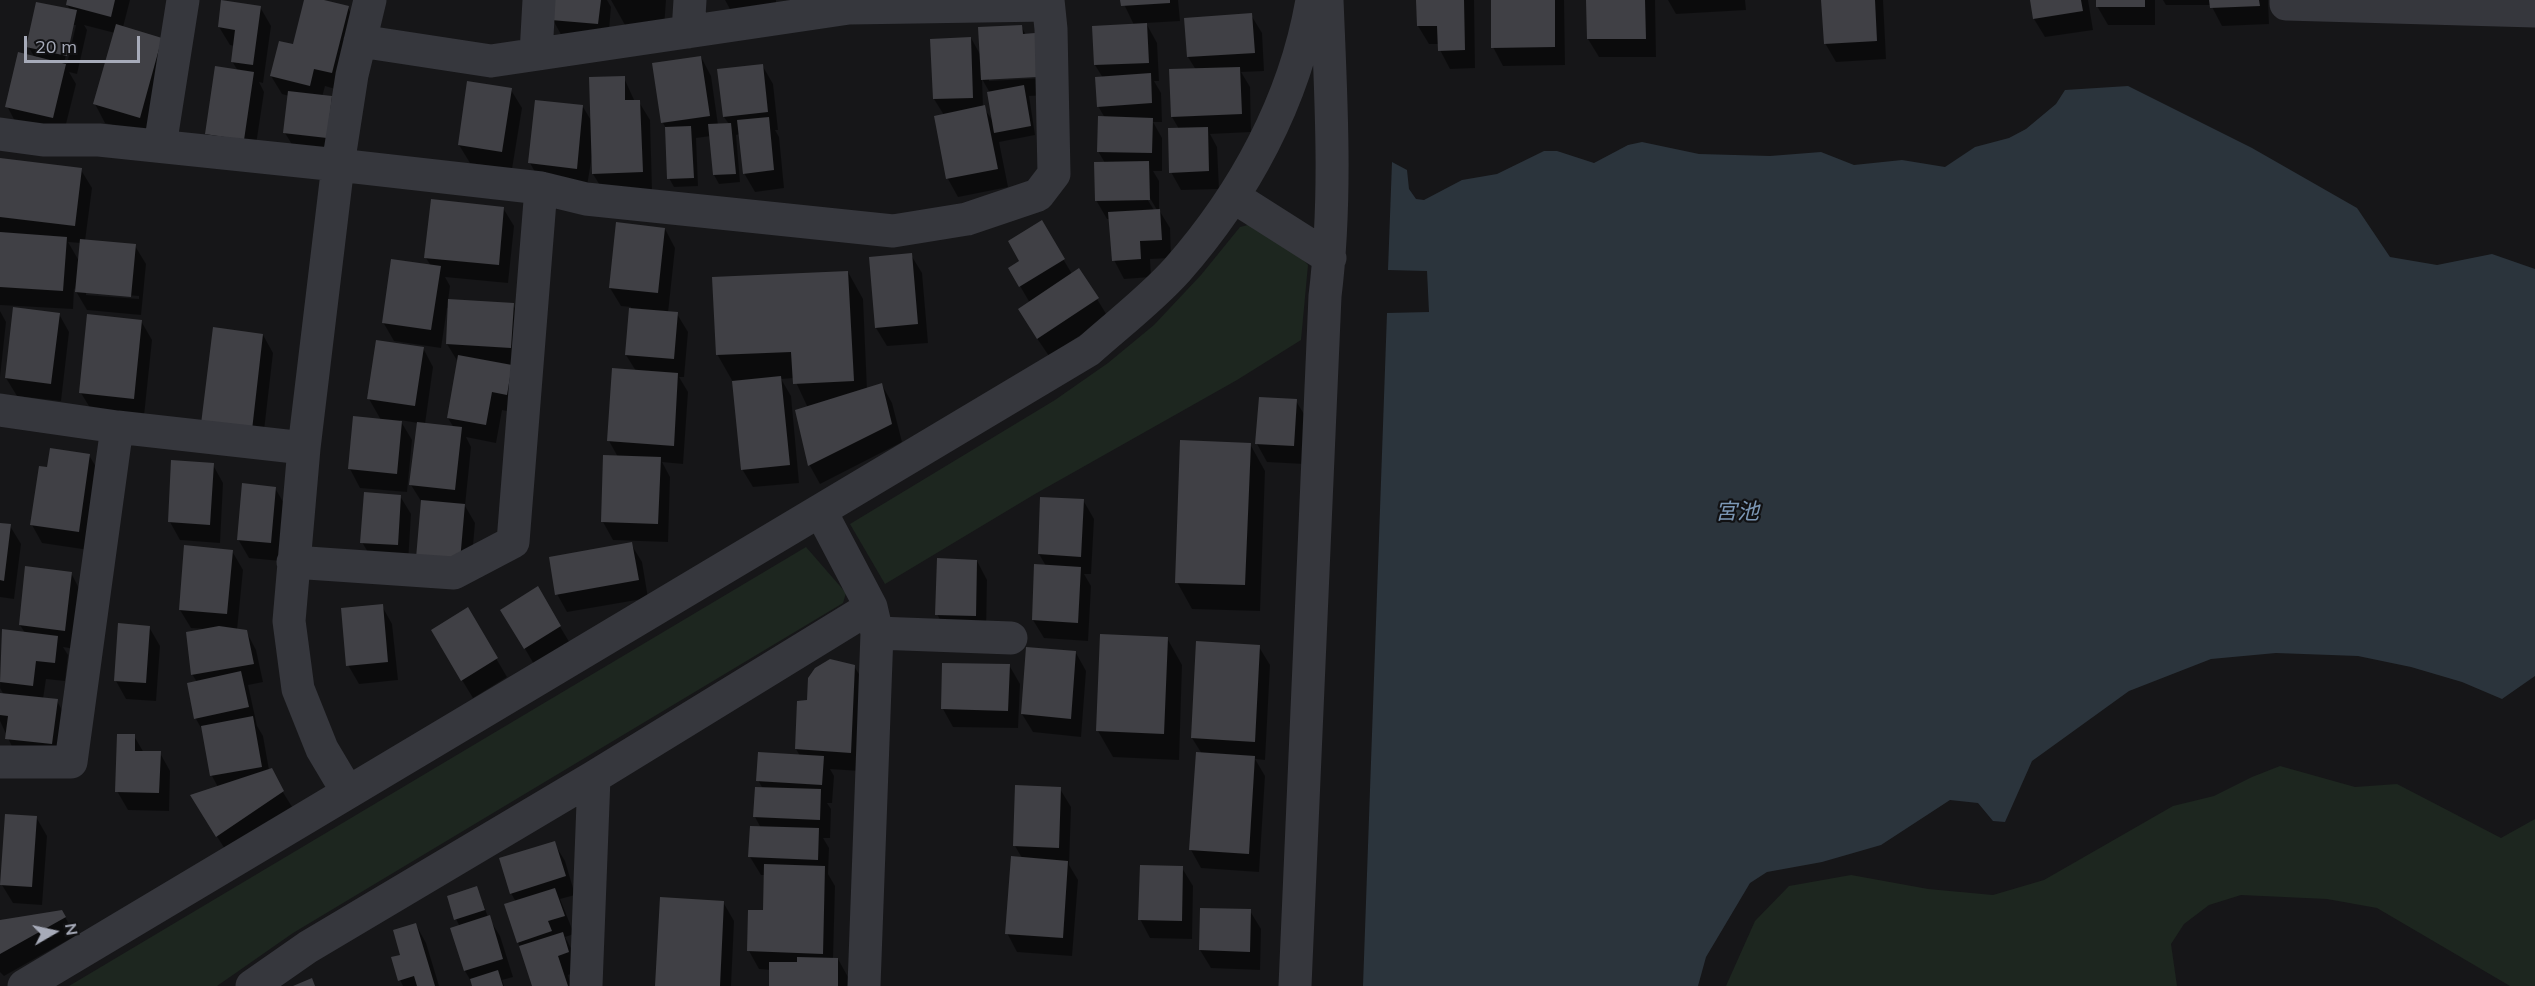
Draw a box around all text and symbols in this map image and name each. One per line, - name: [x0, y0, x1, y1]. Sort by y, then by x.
- scale bar: [27, 24, 142, 62]
- text: 20 m: [35, 35, 77, 58]
- water label: 宮池: [1715, 499, 1759, 525]
- north arrow: [24, 902, 84, 962]
- text: N: [61, 922, 83, 937]

